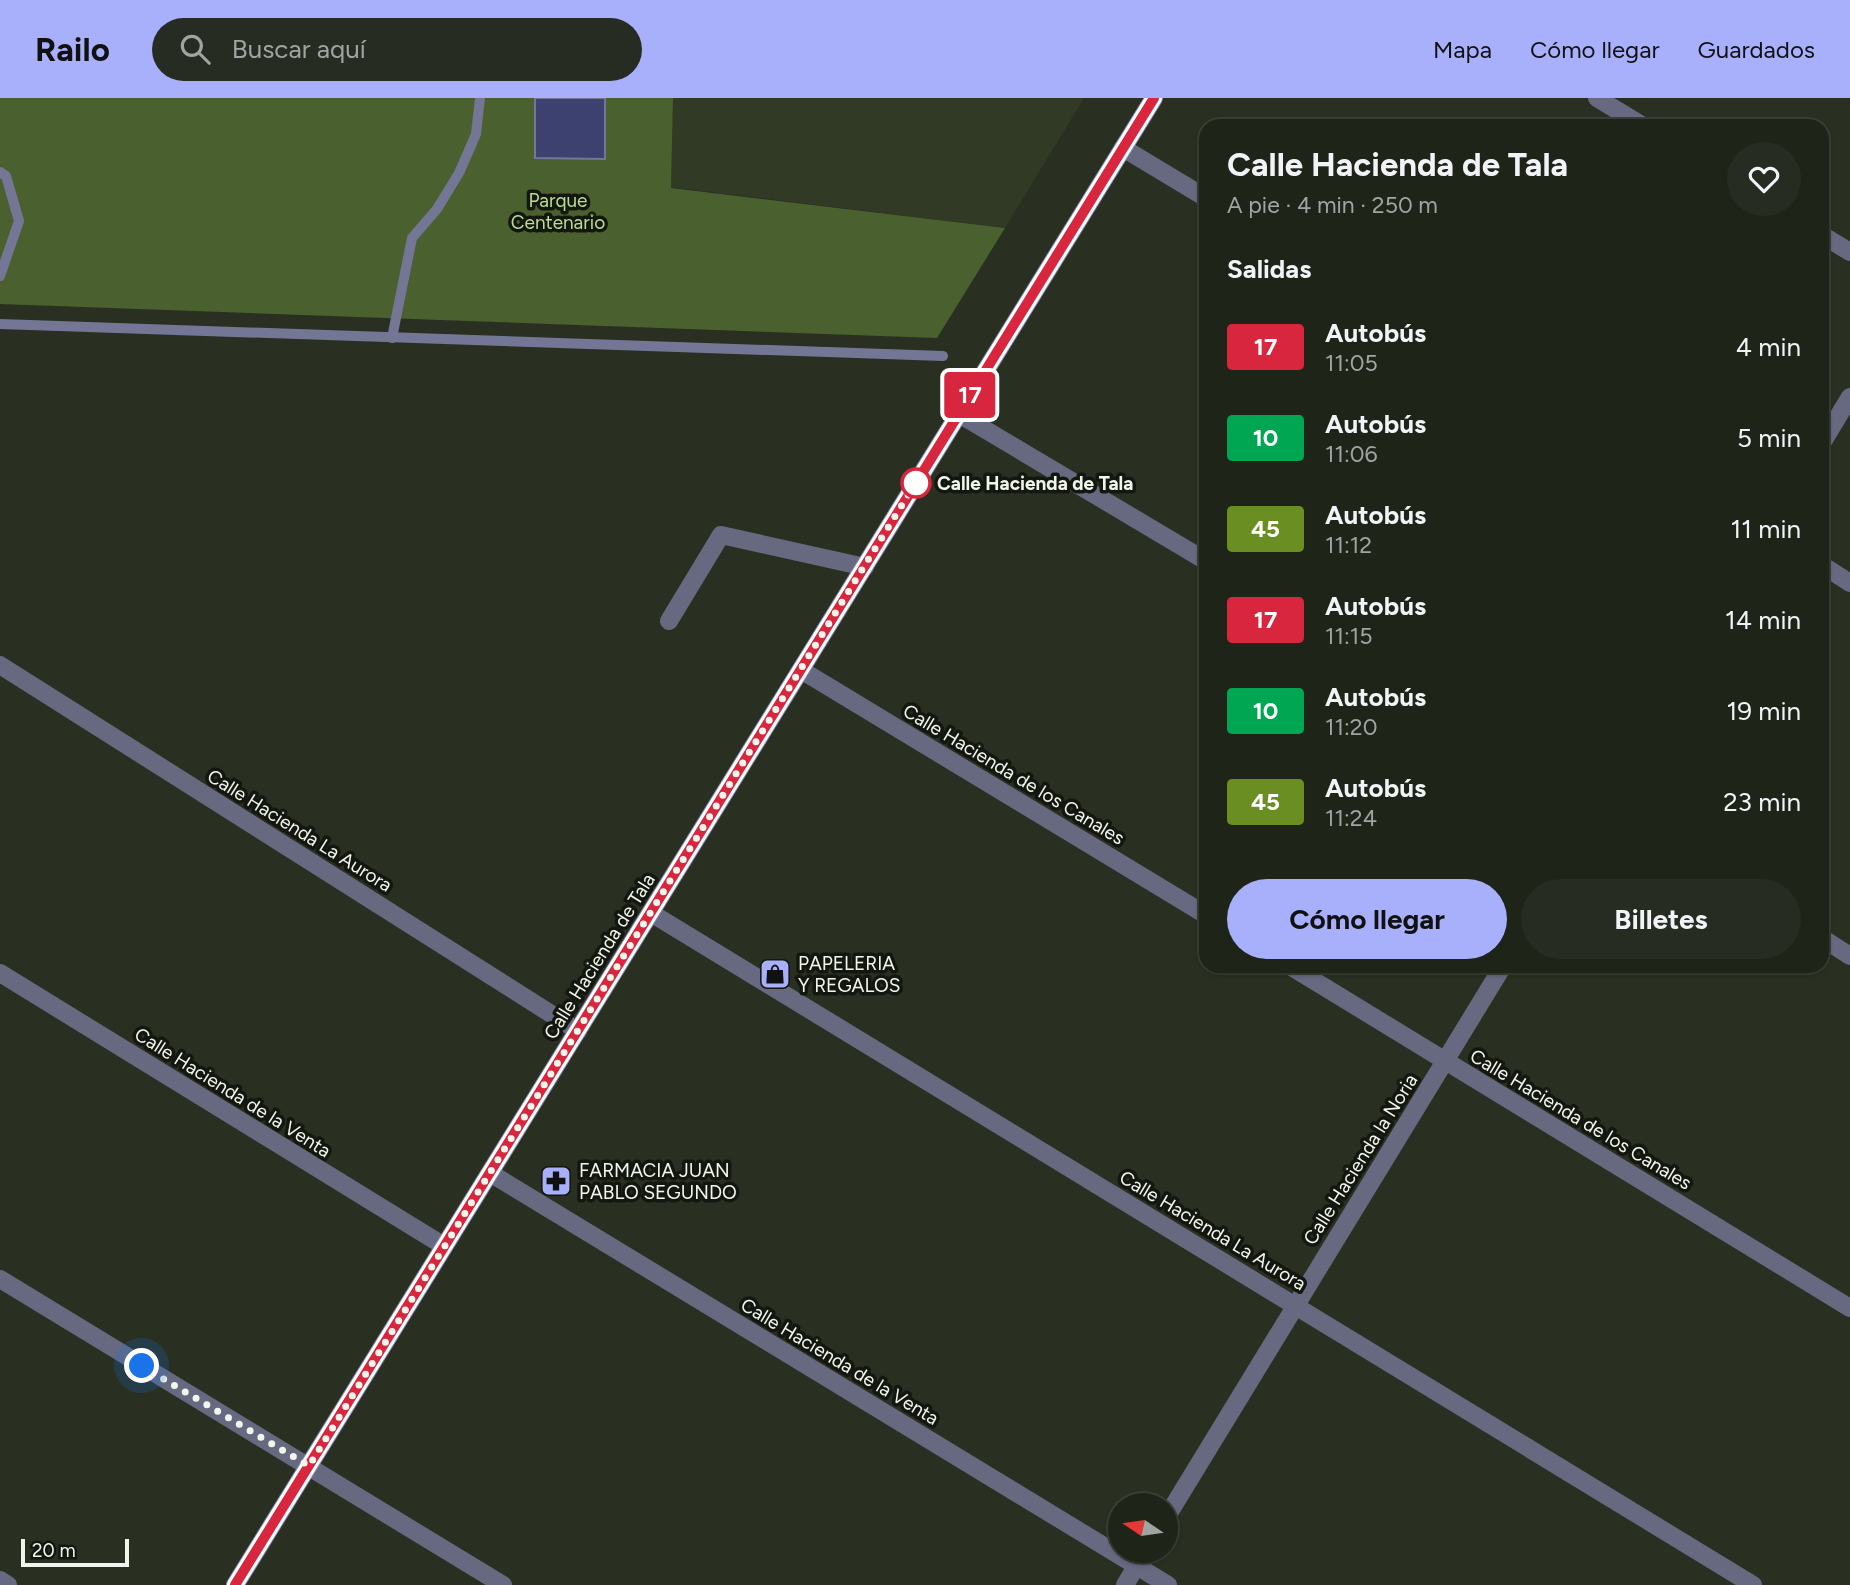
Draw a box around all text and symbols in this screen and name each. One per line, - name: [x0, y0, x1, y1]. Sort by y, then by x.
- search box: [152, 18, 642, 81]
- text: Railo: [35, 30, 110, 69]
- icon: search: [176, 30, 214, 68]
- text: Buscar aquí: [232, 33, 366, 65]
- text: Mapa: [1433, 35, 1492, 64]
- text: Cómo llegar: [1530, 35, 1660, 64]
- text: Guardados: [1698, 35, 1815, 64]
- button: heart: [1727, 142, 1801, 216]
- text: Calle Hacienda de Tala: [1227, 145, 1568, 184]
- park label: Parque Centenario: [511, 189, 605, 234]
- text: A pie · 4 min · 250 m: [1227, 191, 1438, 219]
- text: Salidas: [1227, 253, 1311, 285]
- text: Autobús: [1325, 317, 1426, 349]
- text: 4 min: [1736, 331, 1801, 363]
- text: 17: [1254, 332, 1277, 361]
- text: 11:05: [1325, 349, 1378, 377]
- line badge: 17: [939, 372, 1002, 418]
- text: 17: [958, 380, 982, 409]
- text: Autobús: [1325, 408, 1426, 440]
- text: 5 min: [1737, 422, 1801, 454]
- text: 10: [1253, 423, 1278, 452]
- text: 11:06: [1325, 440, 1378, 468]
- marker: Calle Hacienda de Tala: [901, 468, 931, 498]
- place label: Calle Hacienda de Tala: [937, 472, 1133, 495]
- text: Autobús: [1325, 499, 1426, 531]
- text: 11 min: [1730, 513, 1801, 545]
- text: 45: [1251, 514, 1280, 543]
- text: 11:12: [1325, 531, 1372, 559]
- text: Autobús: [1325, 590, 1426, 622]
- text: 14 min: [1725, 604, 1801, 636]
- text: 17: [1254, 605, 1277, 634]
- text: 11:15: [1325, 622, 1373, 650]
- text: Autobús: [1325, 681, 1426, 713]
- text: 19 min: [1726, 695, 1801, 727]
- text: 10: [1253, 696, 1278, 725]
- street label: Calle Hacienda de los Canales: [899, 699, 1129, 850]
- text: 11:20: [1325, 713, 1377, 741]
- street label: Calle Hacienda La Aurora: [203, 764, 396, 897]
- text: Autobús: [1325, 772, 1426, 804]
- text: 23 min: [1723, 786, 1801, 818]
- text: 45: [1251, 787, 1280, 816]
- text: 11:24: [1325, 804, 1377, 832]
- street label: Calle Hacienda de Tala: [539, 869, 660, 1043]
- button: Cómo llegar: [1227, 879, 1507, 959]
- button: Billetes: [1521, 879, 1801, 959]
- place label: PAPELERIA Y REGALOS: [798, 952, 900, 997]
- shop icon: PAPELERIA Y REGALOS: [758, 957, 792, 991]
- street label: Calle Hacienda de la Venta: [130, 1023, 335, 1162]
- street label: Calle Hacienda de los Canales: [1466, 1044, 1696, 1195]
- street label: Calle Hacienda la Noria: [1299, 1070, 1422, 1249]
- place label: FARMACIA JUAN PABLO SEGUNDO: [579, 1159, 737, 1204]
- pharmacy icon: FARMACIA JUAN PABLO SEGUNDO: [539, 1164, 573, 1198]
- street label: Calle Hacienda La Aurora: [1115, 1166, 1310, 1295]
- street label: Calle Hacienda de la Venta: [737, 1293, 943, 1430]
- your location: [124, 1348, 159, 1383]
- north arrow: [1108, 1493, 1178, 1563]
- map controls: [1108, 1493, 1178, 1563]
- scale bar: [21, 1536, 130, 1568]
- text: 20 m: [32, 1539, 76, 1562]

